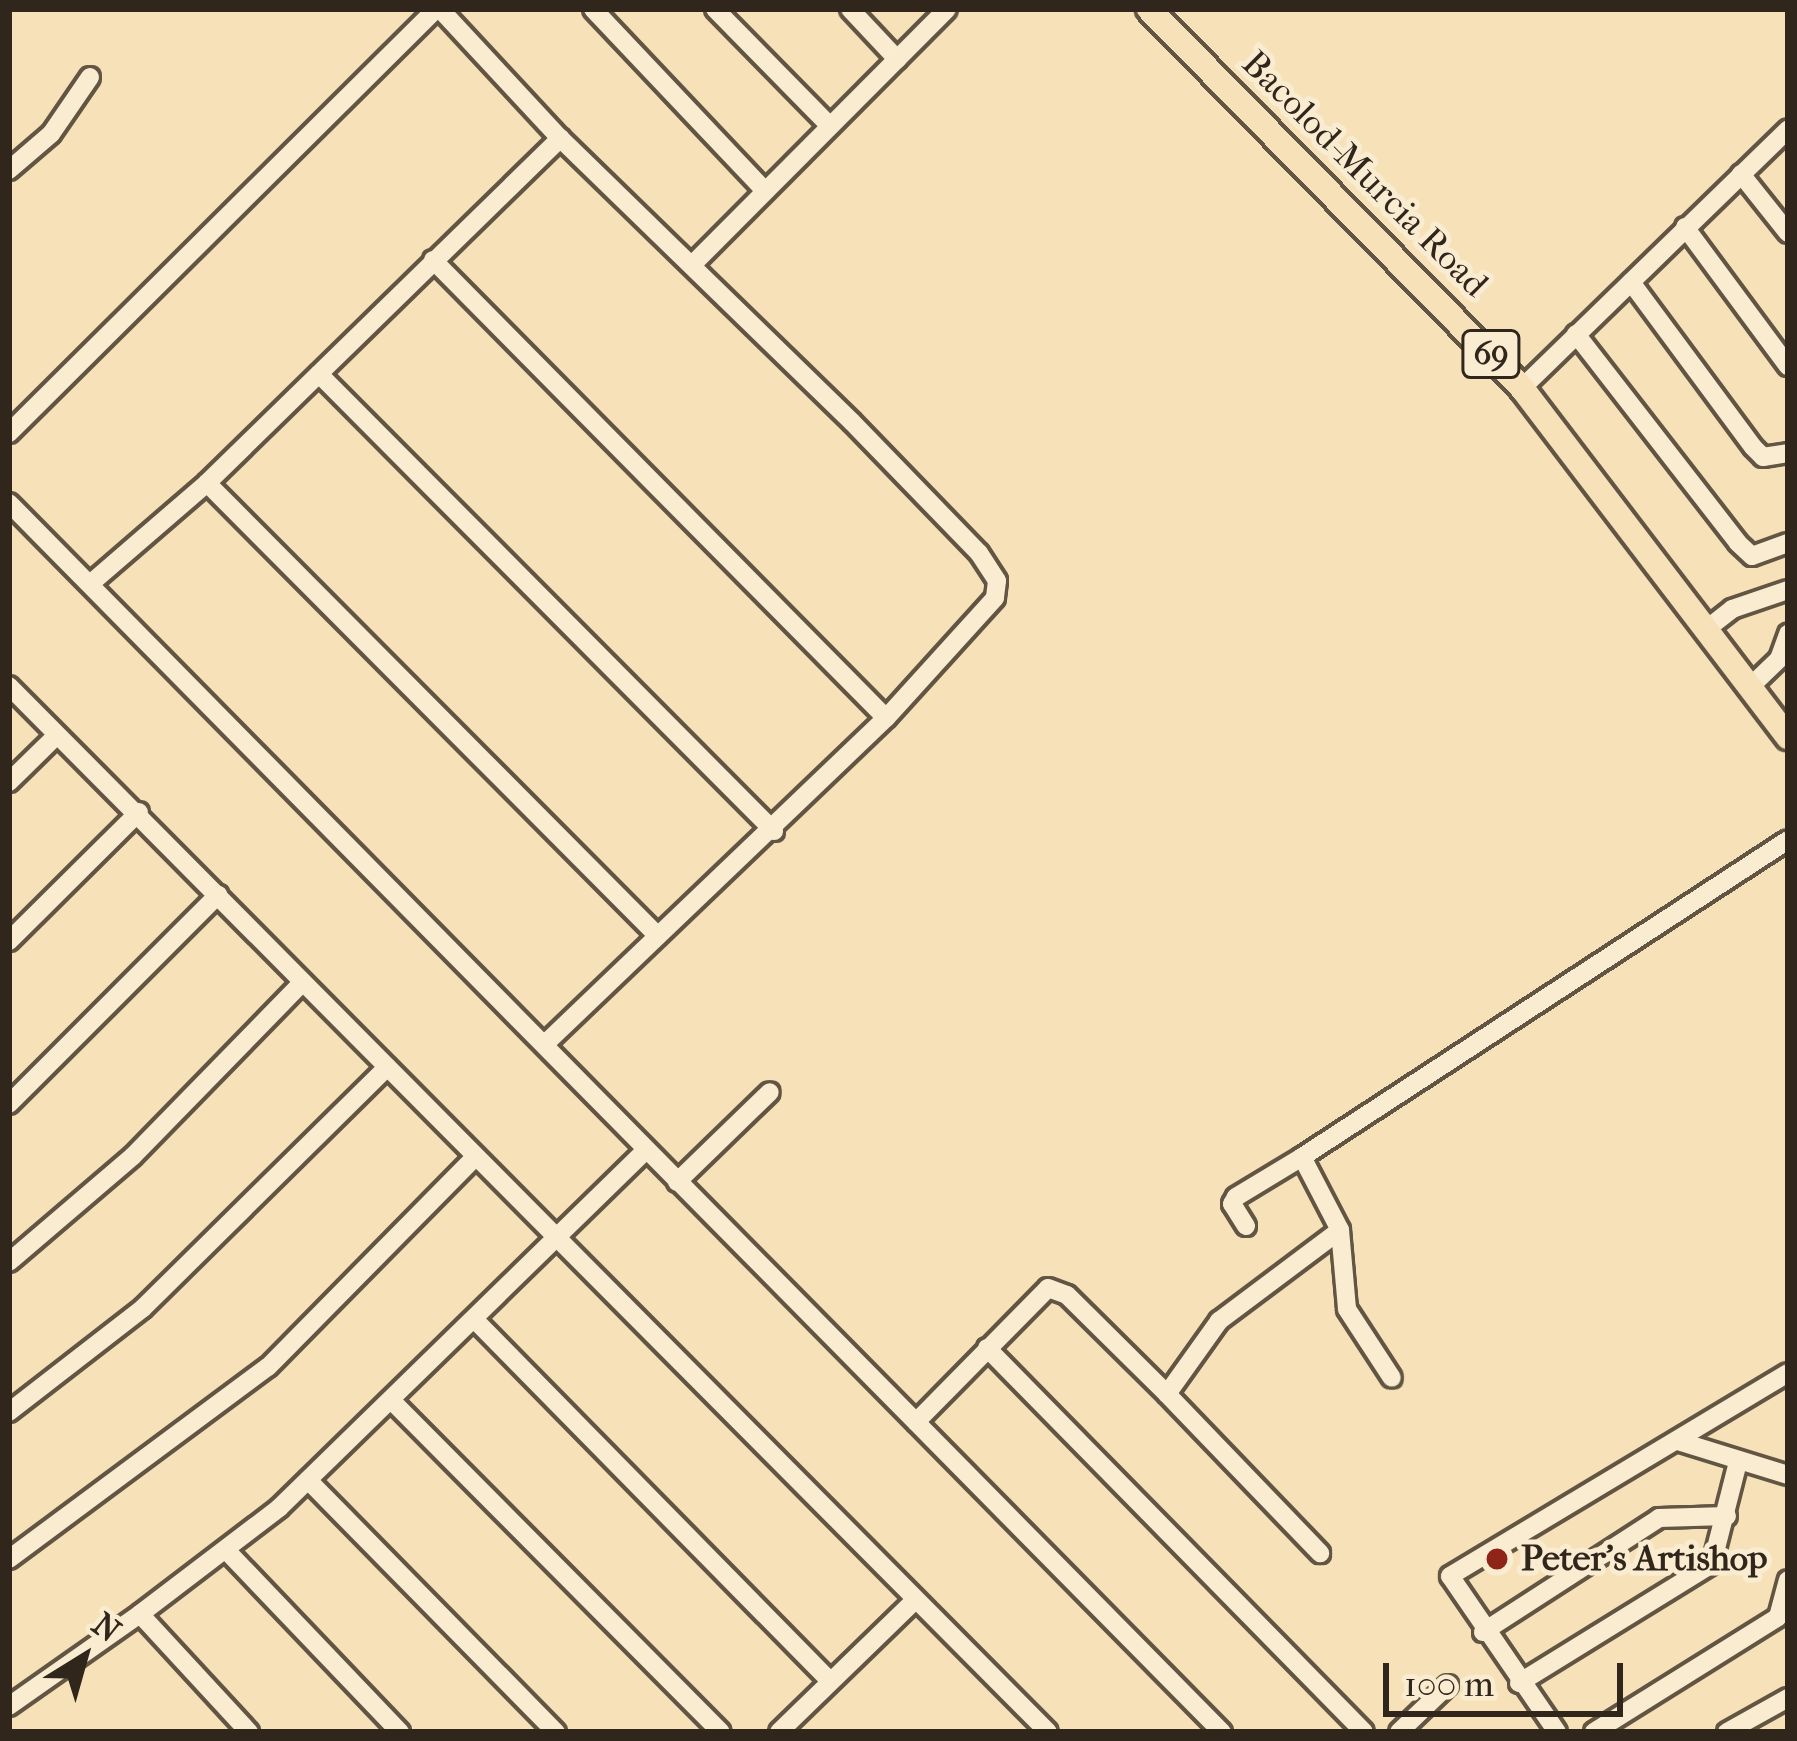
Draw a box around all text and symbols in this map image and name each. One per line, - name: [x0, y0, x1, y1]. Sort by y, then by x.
- street label: Bacolod-Murcia Road: [1233, 42, 1497, 306]
- road number: 69: [1461, 327, 1521, 381]
- place label: Peter's Artishop: [1521, 1537, 1767, 1581]
- marker: Peter's Artishop: [1484, 1546, 1510, 1572]
- north arrow: [24, 1597, 144, 1717]
- text: N: [84, 1605, 128, 1651]
- scale bar: [1389, 1639, 1629, 1713]
- text: 100 m: [1404, 1663, 1494, 1705]

